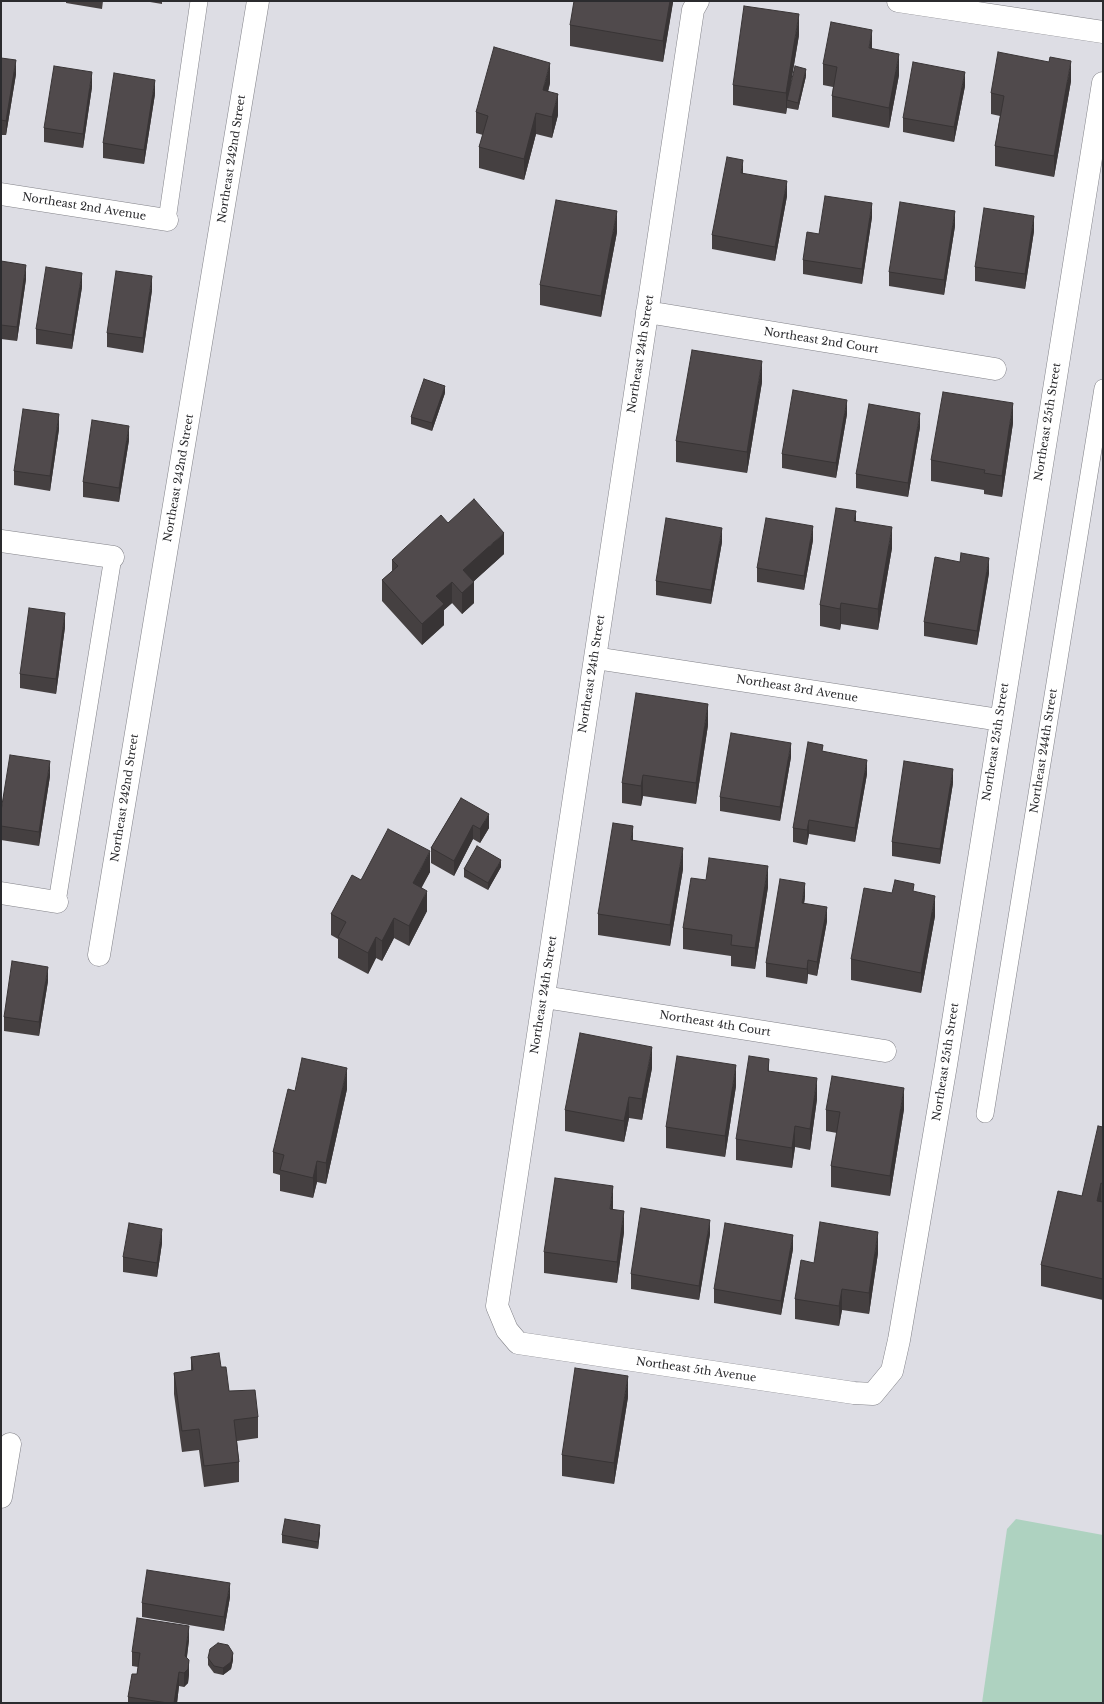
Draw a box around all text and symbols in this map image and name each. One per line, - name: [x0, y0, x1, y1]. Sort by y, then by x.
- street label: Northeast 242nd Street: [215, 94, 249, 224]
- street label: Northeast 2nd Avenue: [21, 191, 147, 223]
- street label: Northeast 24th Street: [625, 294, 657, 414]
- street label: Northeast 2nd Court: [763, 325, 879, 357]
- street label: Northeast 25th Street: [1032, 362, 1064, 482]
- street label: Northeast 242nd Street: [161, 413, 197, 543]
- street label: Northeast 24th Street: [576, 614, 608, 734]
- street label: Northeast 3rd Avenue: [735, 673, 859, 705]
- street label: Northeast 25th Street: [980, 682, 1012, 802]
- street label: Northeast 244th Street: [1028, 688, 1060, 814]
- street label: Northeast 242nd Street: [108, 733, 142, 863]
- street label: Northeast 24th Street: [528, 935, 560, 1055]
- street label: Northeast 25th Street: [930, 1002, 962, 1122]
- street label: Northeast 4th Court: [658, 1009, 772, 1039]
- street label: Northeast 5th Avenue: [635, 1355, 757, 1385]

